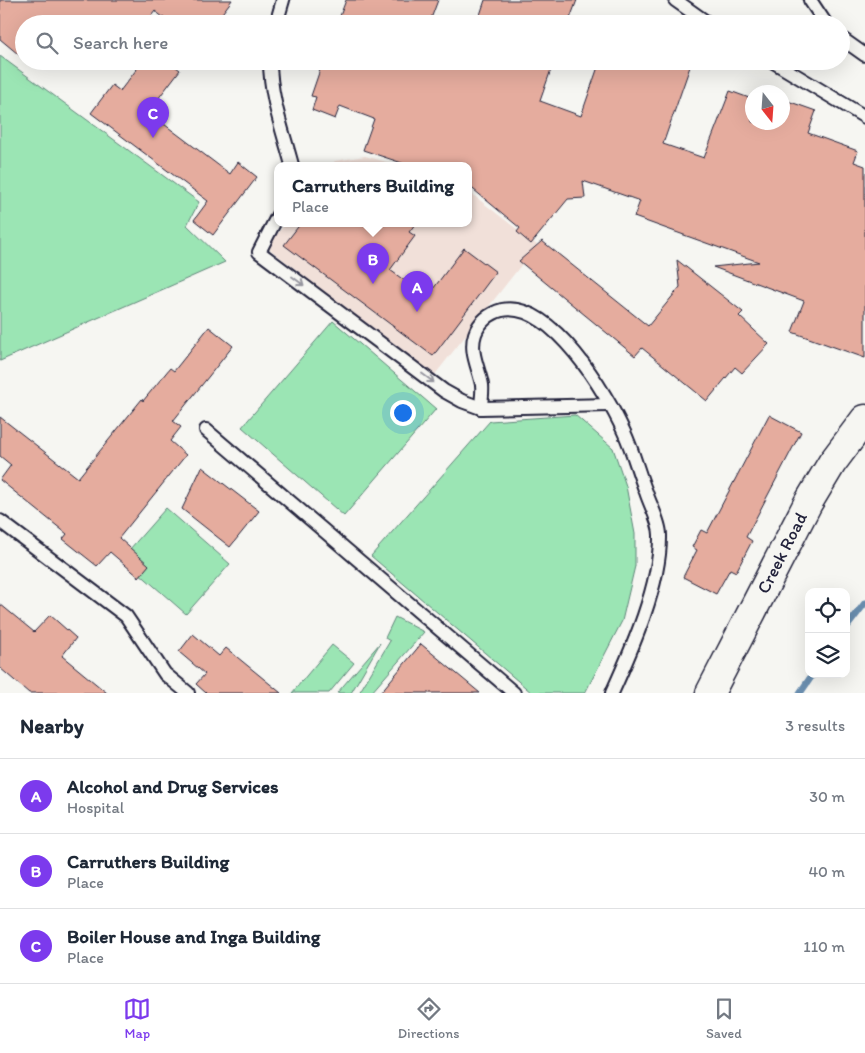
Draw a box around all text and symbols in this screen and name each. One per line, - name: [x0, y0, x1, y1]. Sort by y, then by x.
- search box: [15, 15, 850, 70]
- icon: search: [33, 29, 61, 57]
- text: Search here: [73, 31, 168, 54]
- north arrow: [745, 85, 790, 130]
- pin: C: [137, 97, 169, 138]
- popup: [274, 162, 472, 227]
- text: Carruthers Building: [292, 174, 454, 197]
- text: Place: [292, 197, 329, 216]
- pin: B: [357, 243, 389, 284]
- pin: A: [401, 271, 433, 312]
- one-way arrow: [291, 276, 305, 286]
- one-way arrow: [421, 373, 434, 384]
- your location: [390, 400, 416, 426]
- street label: Creek Road: [752, 508, 812, 597]
- map controls: [805, 588, 850, 678]
- button: locate: [805, 588, 850, 633]
- button: layers: [805, 633, 850, 678]
- text: Nearby: [20, 713, 84, 738]
- text: 3 results: [785, 716, 845, 735]
- text: Alcohol and Drug Services: [67, 775, 279, 798]
- text: A: [31, 787, 41, 806]
- text: 30 m: [809, 787, 845, 806]
- text: Hospital: [67, 798, 124, 817]
- text: Carruthers Building: [67, 850, 229, 873]
- text: B: [31, 862, 41, 881]
- text: 40 m: [808, 862, 845, 881]
- text: Place: [67, 873, 104, 892]
- text: Boiler House and Inga Building: [67, 925, 320, 948]
- text: C: [31, 937, 41, 956]
- text: 110 m: [803, 937, 845, 956]
- text: Place: [67, 948, 104, 967]
- tab: Map: [123, 995, 151, 1042]
- tab: Directions: [398, 995, 459, 1042]
- tab: Saved: [706, 995, 742, 1042]

